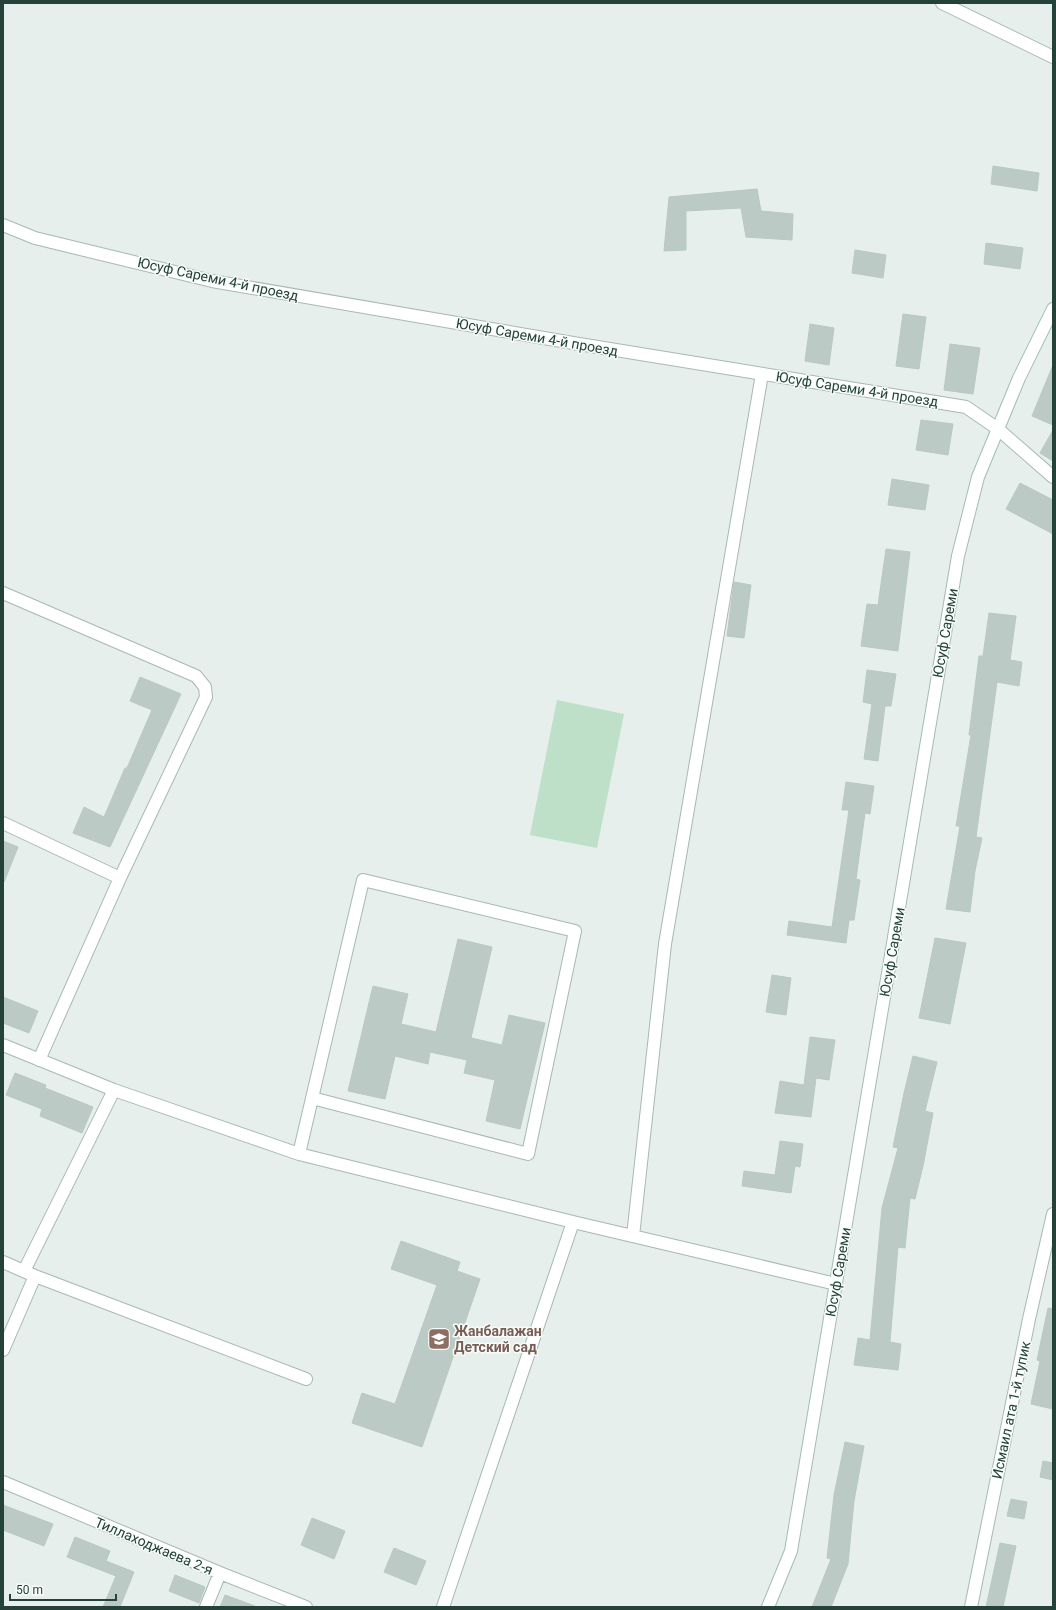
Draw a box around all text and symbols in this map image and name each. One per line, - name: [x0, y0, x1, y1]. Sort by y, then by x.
- street label: Юсуф Сареми 4-й проезд: [136, 254, 300, 304]
- street label: Юсуф Сареми 4-й проезд: [455, 315, 620, 359]
- street label: Юсуф Сареми 4-й проезд: [775, 368, 940, 410]
- street label: Юсуф Сареми: [929, 587, 961, 679]
- street label: Юсуф Сареми: [876, 906, 908, 998]
- street label: Юсуф Сареми: [822, 1226, 854, 1318]
- place label: Жанбалажан Детский сад: [454, 1323, 542, 1355]
- school or university icon: Жанбалажан Детский сад: [426, 1326, 452, 1352]
- street label: Исмаил ата 1-й тупик: [989, 1339, 1034, 1480]
- street label: Тиллаходжаева 2-я: [93, 1514, 215, 1578]
- scale bar: [10, 1576, 116, 1602]
- text: 50 m: [16, 1583, 43, 1597]

